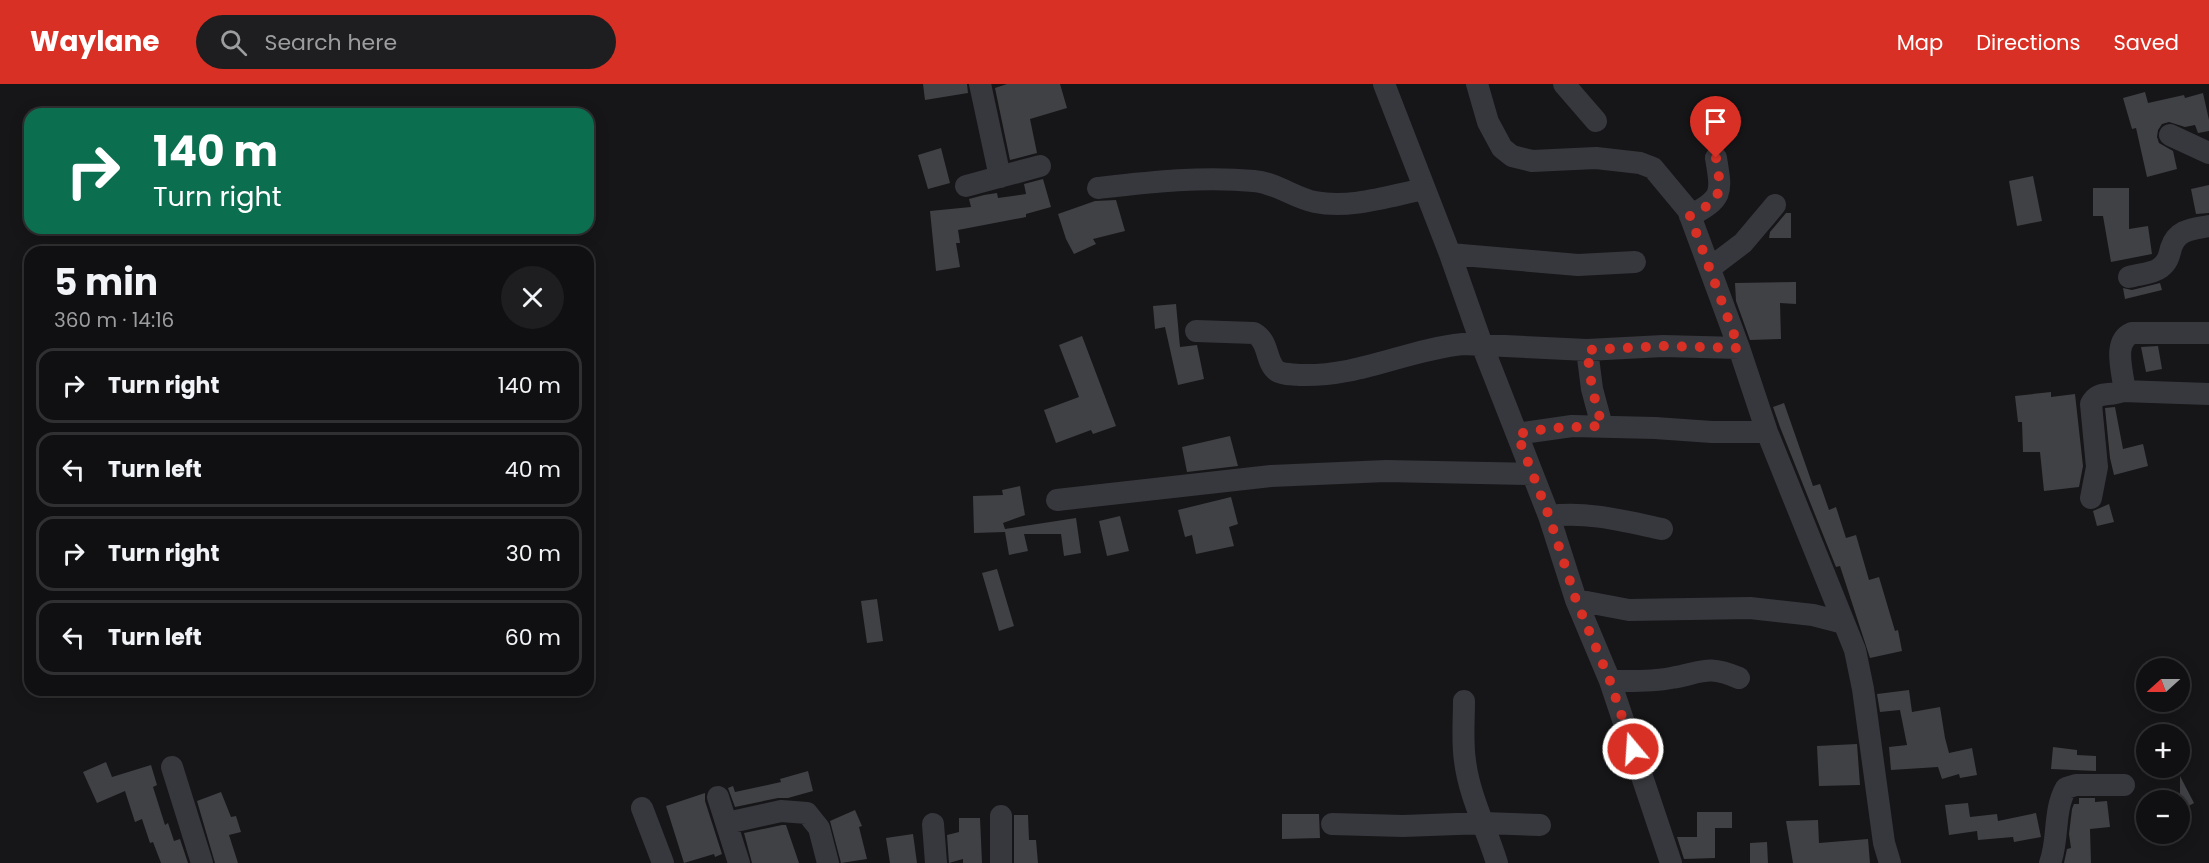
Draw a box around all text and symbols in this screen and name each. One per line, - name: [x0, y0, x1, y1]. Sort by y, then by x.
- search box: [196, 15, 616, 69]
- text: Waylane: [30, 22, 160, 61]
- icon: search: [217, 26, 250, 59]
- text: Search here: [265, 27, 397, 58]
- text: Map: [1897, 28, 1943, 57]
- text: Directions: [1976, 28, 2080, 57]
- text: Saved: [2113, 28, 2179, 57]
- pin: [1690, 96, 1741, 158]
- icon: arrive: [1699, 105, 1732, 138]
- text: 140 m: [153, 122, 278, 181]
- icon: right: [54, 132, 132, 210]
- text: Turn right: [153, 178, 282, 215]
- text: 5 min: [54, 257, 158, 308]
- button: close: [501, 266, 564, 329]
- text: 360 m · 14:16: [54, 306, 174, 334]
- icon: right: [57, 369, 90, 402]
- text: Turn right: [108, 370, 219, 401]
- text: 140 m: [498, 370, 561, 401]
- icon: left: [57, 453, 90, 486]
- text: Turn left: [108, 454, 202, 485]
- text: 40 m: [505, 454, 561, 485]
- icon: right: [57, 537, 90, 570]
- text: Turn right: [108, 538, 219, 569]
- text: 30 m: [506, 538, 561, 569]
- icon: left: [57, 621, 90, 654]
- text: Turn left: [108, 622, 202, 653]
- text: 60 m: [505, 622, 561, 653]
- north arrow: [2136, 658, 2190, 712]
- map controls: [2136, 658, 2190, 844]
- position arrow: [1601, 717, 1665, 781]
- button: +: [2136, 724, 2190, 778]
- button: −: [2136, 790, 2190, 844]

